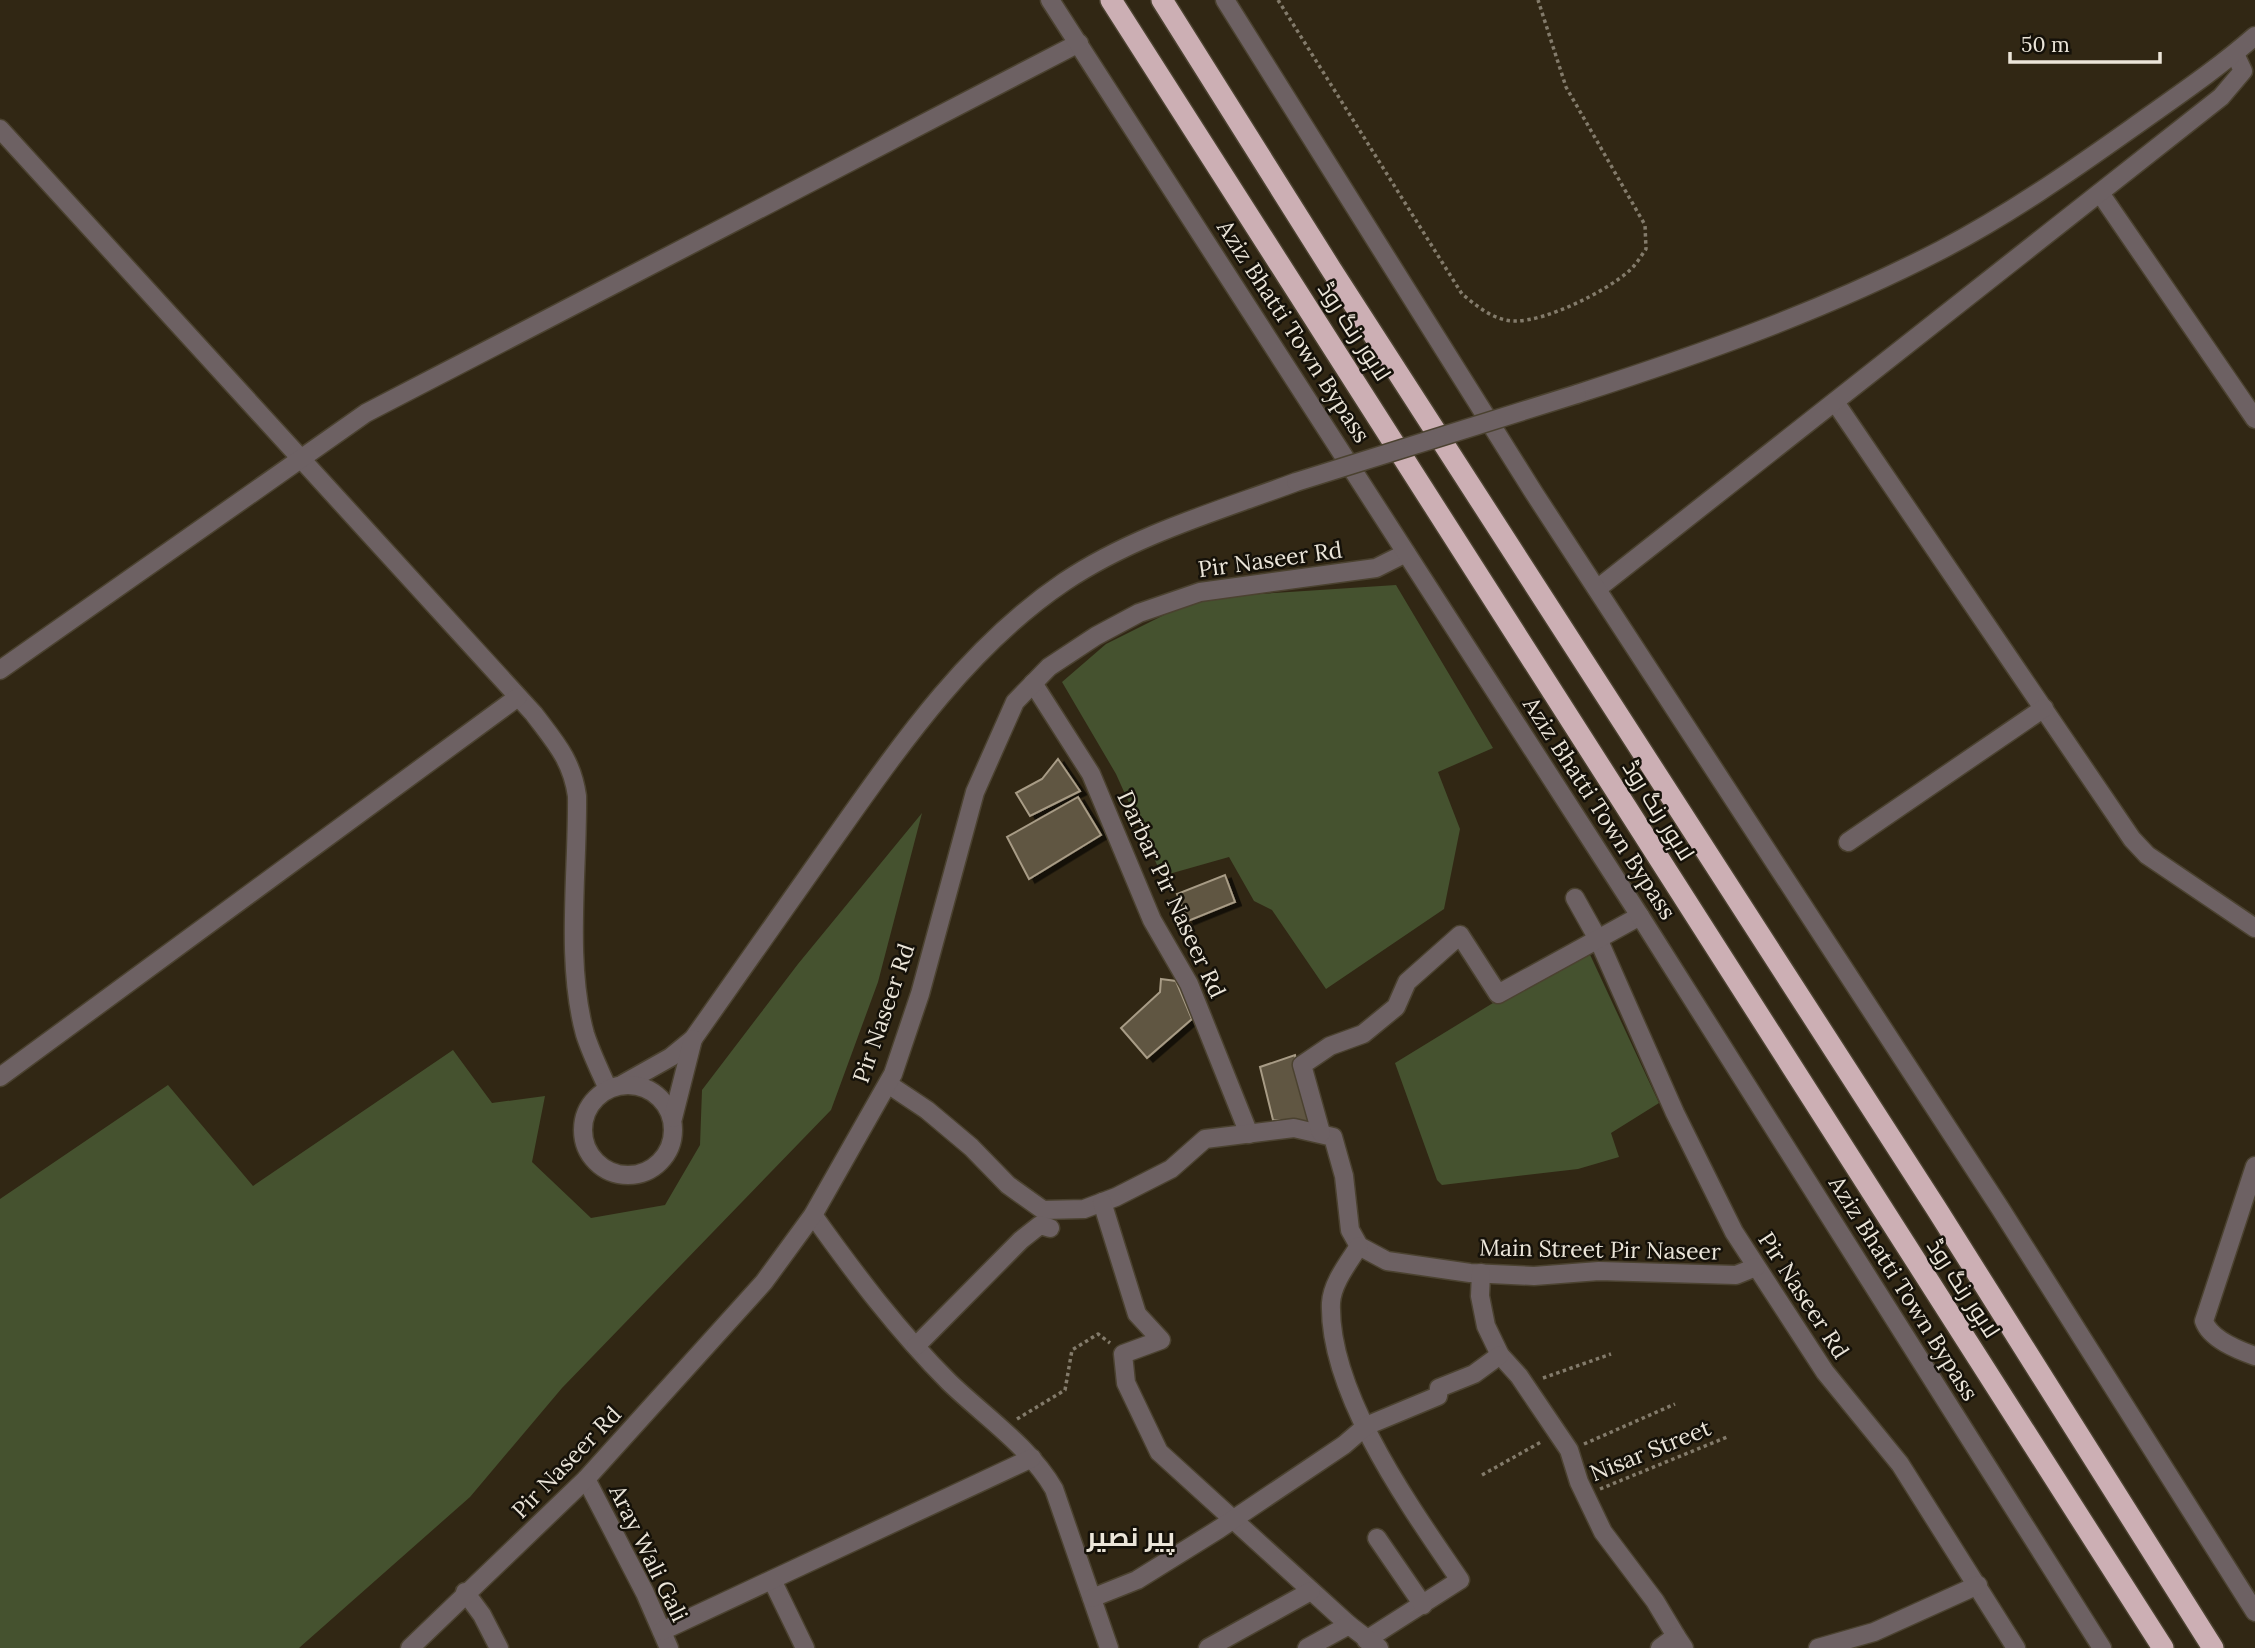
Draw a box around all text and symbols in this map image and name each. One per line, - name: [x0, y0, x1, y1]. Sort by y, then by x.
- scale bar: [2010, 21, 2160, 65]
- text: 50 m: [2021, 31, 2070, 58]
- street label: Aziz Bhatti Town Bypass: [1211, 213, 1377, 448]
- street label: لاہور رنگ روڈ: [1311, 276, 1398, 387]
- street label: Pir Naseer Rd: [1196, 535, 1344, 583]
- street label: Aziz Bhatti Town Bypass: [1517, 690, 1683, 925]
- street label: لاہور رنگ روڈ: [1616, 754, 1701, 866]
- street label: Darbar Pir Naseer Rd: [1111, 786, 1233, 1002]
- street label: Pir Naseer Rd: [846, 939, 920, 1086]
- street label: Aziz Bhatti Town Bypass: [1822, 1169, 1985, 1406]
- street label: Pir Naseer Rd: [1752, 1226, 1856, 1364]
- street label: Main Street Pir Naseer: [1479, 1232, 1721, 1266]
- street label: لاہور رنگ روڈ: [1920, 1233, 2007, 1344]
- street label: Pir Naseer Rd: [505, 1400, 627, 1524]
- street label: Nisar Street: [1585, 1413, 1715, 1487]
- street label: Aray Wali Gali: [603, 1479, 695, 1626]
- district label: پیر نصیر: [1086, 1520, 1175, 1555]

